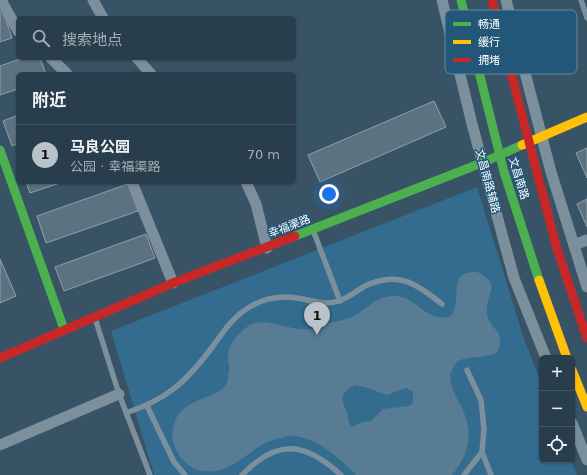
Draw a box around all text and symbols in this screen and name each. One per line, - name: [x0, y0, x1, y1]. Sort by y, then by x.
- legend: [445, 10, 577, 74]
- search box: [16, 16, 296, 60]
- text: 畅通: [478, 18, 500, 31]
- icon: search: [30, 27, 52, 49]
- text: 搜索地点: [62, 31, 122, 49]
- text: 缓行: [478, 36, 500, 49]
- text: 拥堵: [478, 54, 500, 67]
- text: 附近: [32, 90, 66, 110]
- text: 马良公园: [70, 138, 130, 156]
- text: 1: [40, 147, 50, 162]
- text: 70 m: [247, 147, 280, 162]
- street label: 文昌南路辅路: [473, 148, 502, 215]
- street label: 文昌南路: [506, 155, 531, 201]
- text: 公园 · 幸福渠路: [70, 159, 160, 174]
- your location: [319, 184, 339, 204]
- street label: 幸福渠路: [266, 213, 312, 240]
- pin: 1: [304, 302, 330, 335]
- map controls: [539, 355, 575, 463]
- button: +: [539, 355, 575, 391]
- button: −: [539, 391, 575, 427]
- button: locate: [539, 427, 575, 463]

